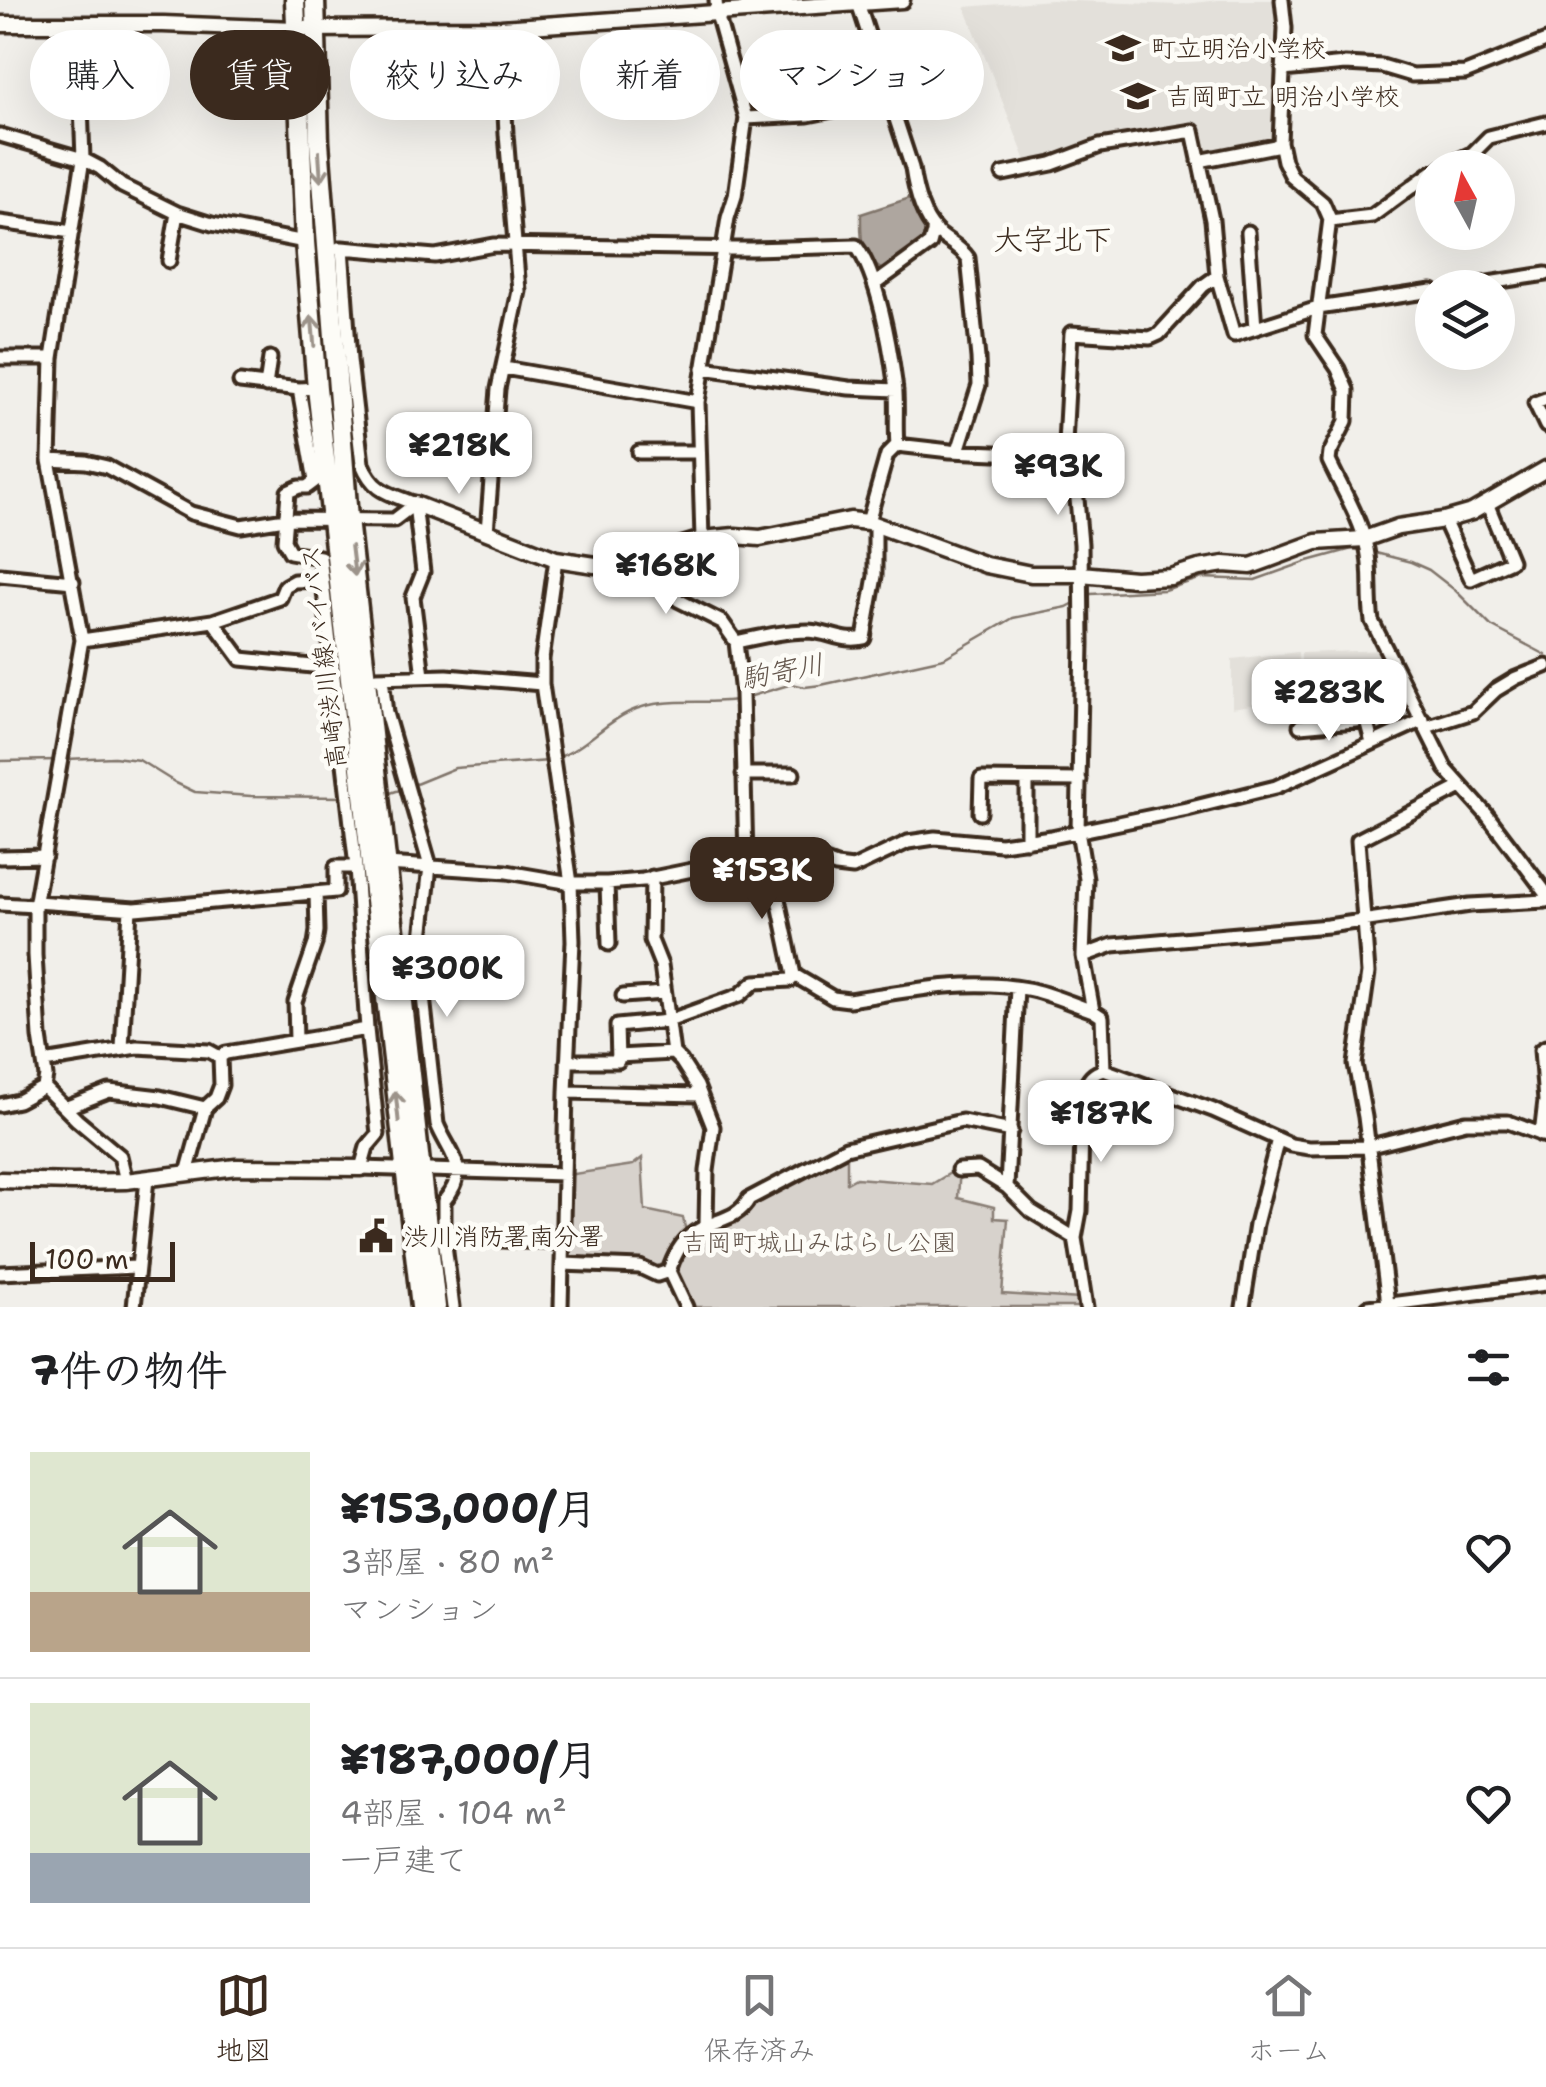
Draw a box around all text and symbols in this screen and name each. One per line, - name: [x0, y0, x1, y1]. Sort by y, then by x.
- school or university icon: 町立明治小学校: [1104, 29, 1142, 67]
- chip: 購入: [30, 30, 170, 120]
- chip: 賃貸: [190, 30, 330, 120]
- chip: 絞り込み: [350, 30, 560, 120]
- chip: 新着: [580, 30, 720, 120]
- chip: マンション: [740, 30, 984, 120]
- place label: 町立明治小学校: [1151, 31, 1326, 65]
- school or university icon: 吉岡町立 明治小学校: [1119, 77, 1157, 115]
- place label: 吉岡町立 明治小学校: [1166, 79, 1400, 113]
- north arrow: [1415, 150, 1515, 250]
- map controls: [1415, 150, 1515, 370]
- one-way arrow: [311, 151, 330, 183]
- district label: 大字北下: [993, 219, 1113, 260]
- button: layers: [1415, 270, 1515, 370]
- one-way arrow: [303, 315, 322, 347]
- pin: ¥218K: [389, 412, 529, 497]
- text: ¥218K: [408, 423, 510, 466]
- pin: ¥93K: [999, 433, 1117, 518]
- text: ¥93K: [1014, 444, 1102, 487]
- pin: ¥168K: [596, 532, 736, 617]
- text: ¥168K: [615, 543, 717, 586]
- street label: 高崎渋川線バイパス: [292, 544, 354, 770]
- one-way arrow: [344, 544, 363, 577]
- water label: 駒寄川: [737, 644, 827, 698]
- pin: ¥283K: [1259, 659, 1399, 744]
- text: ¥283K: [1274, 670, 1384, 713]
- pin: ¥153K: [692, 837, 832, 922]
- text: ¥153K: [712, 848, 812, 891]
- pin: ¥300K: [377, 935, 517, 1020]
- text: ¥300K: [391, 946, 503, 989]
- pin: ¥187K: [1031, 1080, 1171, 1165]
- one-way arrow: [388, 1090, 407, 1122]
- text: ¥187K: [1050, 1091, 1152, 1134]
- public building icon: 渋川消防署南分署: [357, 1217, 395, 1255]
- place label: 渋川消防署南分署: [404, 1219, 604, 1253]
- park label: 吉岡町城山みはらし公園: [681, 1225, 957, 1259]
- scale bar: [30, 1237, 175, 1282]
- text: 100 m: [45, 1240, 129, 1278]
- icon: filters: [1461, 1340, 1516, 1395]
- text: 7件の物件: [30, 1342, 227, 1398]
- text: ¥153,000/月: [340, 1480, 597, 1536]
- icon: home: [110, 1492, 230, 1612]
- icon: heart: [1461, 1525, 1516, 1580]
- text: 3部屋 · 80 m²: [340, 1540, 555, 1583]
- text: マンション: [340, 1587, 499, 1630]
- text: ¥187,000/月: [340, 1731, 598, 1787]
- icon: home: [110, 1743, 230, 1863]
- icon: heart: [1461, 1776, 1516, 1831]
- text: 4部屋 · 104 m²: [340, 1791, 567, 1834]
- text: 一戸建て: [340, 1838, 468, 1881]
- tab: 地図: [216, 1968, 272, 2069]
- tab: 保存済み: [704, 1968, 816, 2069]
- tab: ホーム: [1247, 1968, 1330, 2069]

